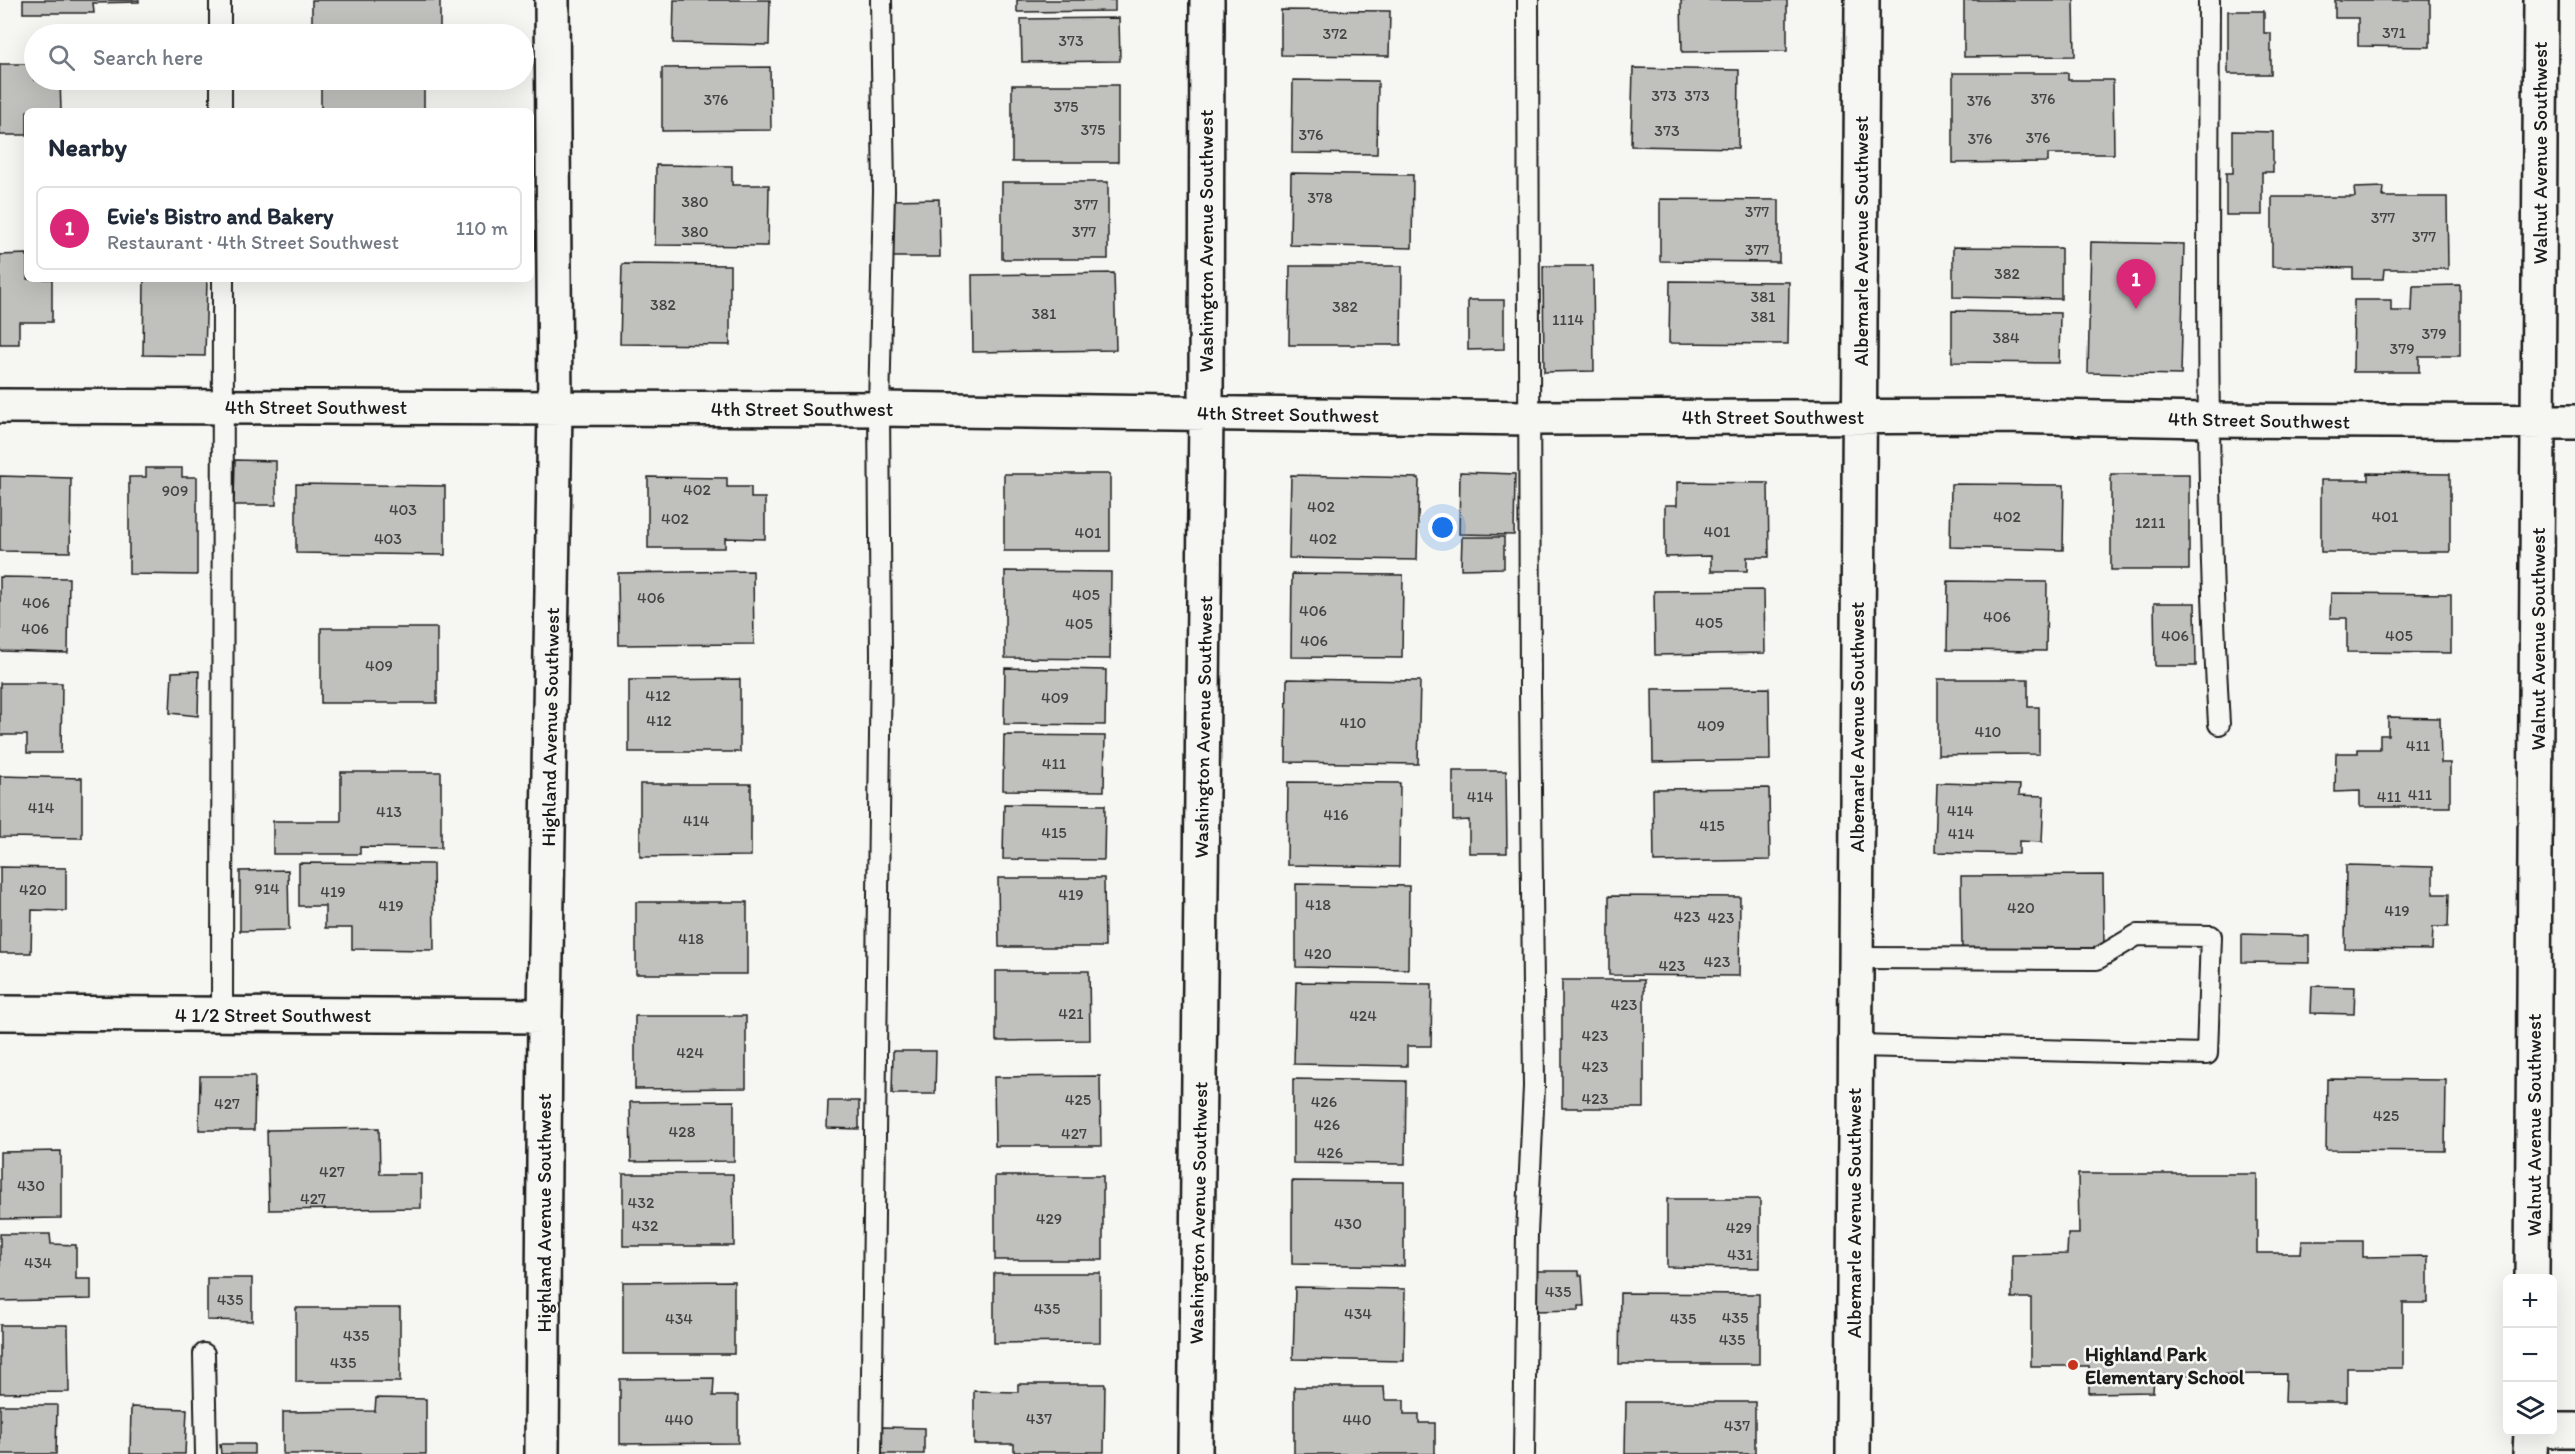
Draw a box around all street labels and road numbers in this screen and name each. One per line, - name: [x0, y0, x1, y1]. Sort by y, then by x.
- street label: Walnut Avenue Southwest: [2528, 41, 2552, 264]
- street label: Washington Avenue Southwest: [1194, 109, 1218, 372]
- street label: Albemarle Avenue Southwest: [1849, 115, 1873, 366]
- street label: 4th Street Southwest: [225, 395, 407, 419]
- street label: 4th Street Southwest: [711, 397, 893, 421]
- street label: 4th Street Southwest: [1197, 400, 1379, 428]
- street label: 4th Street Southwest: [1682, 405, 1864, 429]
- street label: 4th Street Southwest: [2168, 406, 2350, 434]
- street label: Walnut Avenue Southwest: [2526, 527, 2550, 750]
- street label: Washington Avenue Southwest: [1189, 595, 1217, 859]
- street label: Albemarle Avenue Southwest: [1845, 601, 1869, 852]
- street label: Highland Avenue Southwest: [536, 607, 564, 847]
- street label: 4 1/2 Street Southwest: [175, 1003, 372, 1027]
- street label: Walnut Avenue Southwest: [2522, 1013, 2546, 1236]
- street label: Washington Avenue Southwest: [1184, 1081, 1212, 1345]
- street label: Albemarle Avenue Southwest: [1842, 1087, 1866, 1338]
- street label: Highland Avenue Southwest: [532, 1093, 556, 1333]

